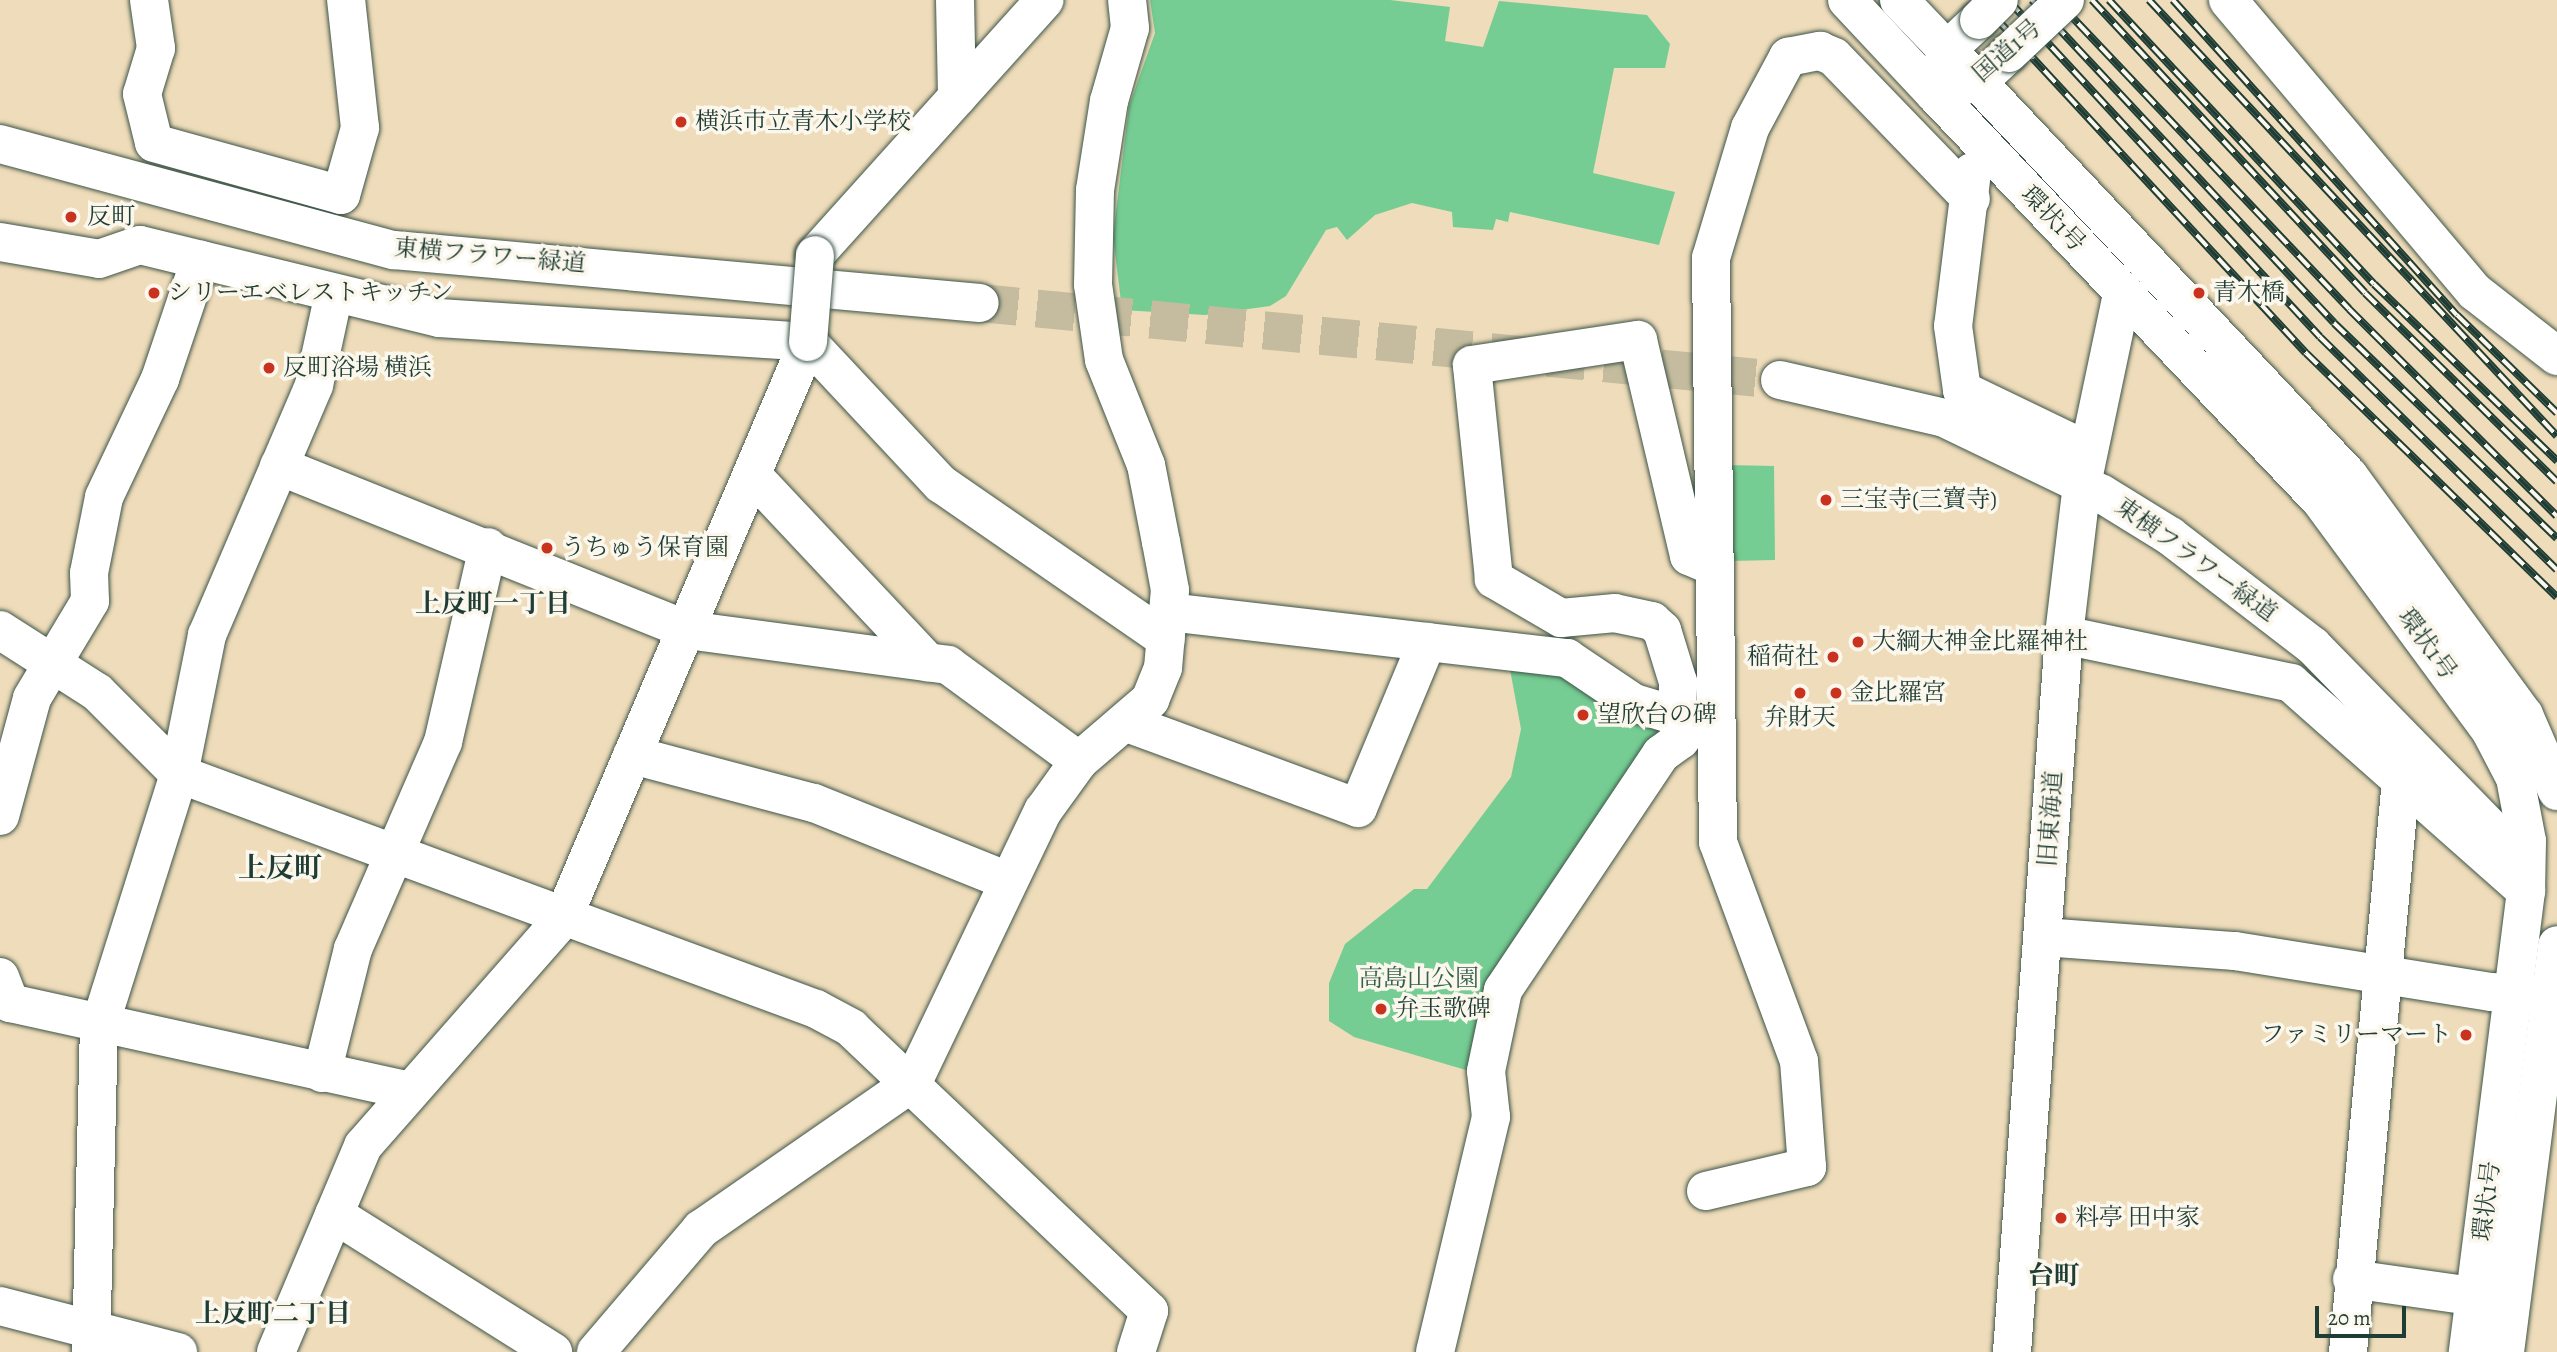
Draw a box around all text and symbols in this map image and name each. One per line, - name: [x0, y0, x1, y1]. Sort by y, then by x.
- street label: 国道1号: [1967, 14, 2047, 88]
- place label: 横浜市立青木小学校: [695, 108, 911, 136]
- marker: 横浜市立青木小学校: [673, 114, 689, 130]
- street label: 環状1号: [2015, 180, 2091, 258]
- place label: 反町: [87, 203, 135, 231]
- marker: 反町: [61, 207, 81, 227]
- street label: 東横フラワー緑道: [393, 233, 587, 279]
- place label: シリーエベレストキッチン: [168, 279, 456, 307]
- place label: 青木橋: [2213, 279, 2285, 307]
- marker: シリーエベレストキッチン: [146, 285, 162, 301]
- marker: 青木橋: [2191, 285, 2207, 301]
- place label: 反町浴場 横浜: [283, 354, 432, 382]
- marker: 反町浴場 横浜: [261, 360, 277, 376]
- place label: 三宝寺(三寶寺): [1840, 486, 1997, 514]
- marker: 三宝寺(三寶寺): [1818, 492, 1834, 508]
- street label: 東横フラワー緑道: [2110, 492, 2282, 628]
- place label: うちゅう保育園: [561, 534, 729, 562]
- marker: うちゅう保育園: [539, 540, 555, 556]
- district label: 上反町一丁目: [415, 588, 571, 620]
- street label: 環状1号: [2392, 603, 2462, 685]
- place label: 大綱大神金比羅神社: [1872, 628, 2088, 656]
- marker: 大綱大神金比羅神社: [1850, 634, 1866, 650]
- place label: 稲荷社: [1747, 643, 1819, 671]
- marker: 稲荷社: [1825, 649, 1841, 665]
- place label: 金比羅宮: [1850, 679, 1946, 707]
- marker: 弁財天: [1792, 685, 1808, 701]
- marker: 金比羅宮: [1828, 685, 1844, 701]
- place label: 望欣台の碑: [1597, 701, 1717, 729]
- place label: 弁財天: [1764, 704, 1836, 732]
- marker: 望欣台の碑: [1575, 707, 1591, 723]
- street label: 旧東海道: [2033, 770, 2069, 868]
- district label: 上反町: [238, 851, 322, 885]
- park label: 高島山公園: [1359, 965, 1479, 993]
- place label: 弁玉歌碑: [1395, 995, 1491, 1023]
- marker: 弁玉歌碑: [1373, 1001, 1389, 1017]
- place label: ファミリーマート: [2260, 1021, 2452, 1049]
- marker: ファミリーマート: [2458, 1027, 2474, 1043]
- street label: 環状1号: [2468, 1159, 2506, 1243]
- place label: 料亭 田中家: [2075, 1204, 2200, 1232]
- marker: 料亭 田中家: [2053, 1210, 2069, 1226]
- district label: 台町: [2028, 1260, 2080, 1292]
- scale bar: [2319, 1292, 2410, 1336]
- district label: 上反町二丁目: [195, 1298, 351, 1330]
- text: 20 m: [2328, 1304, 2371, 1332]

